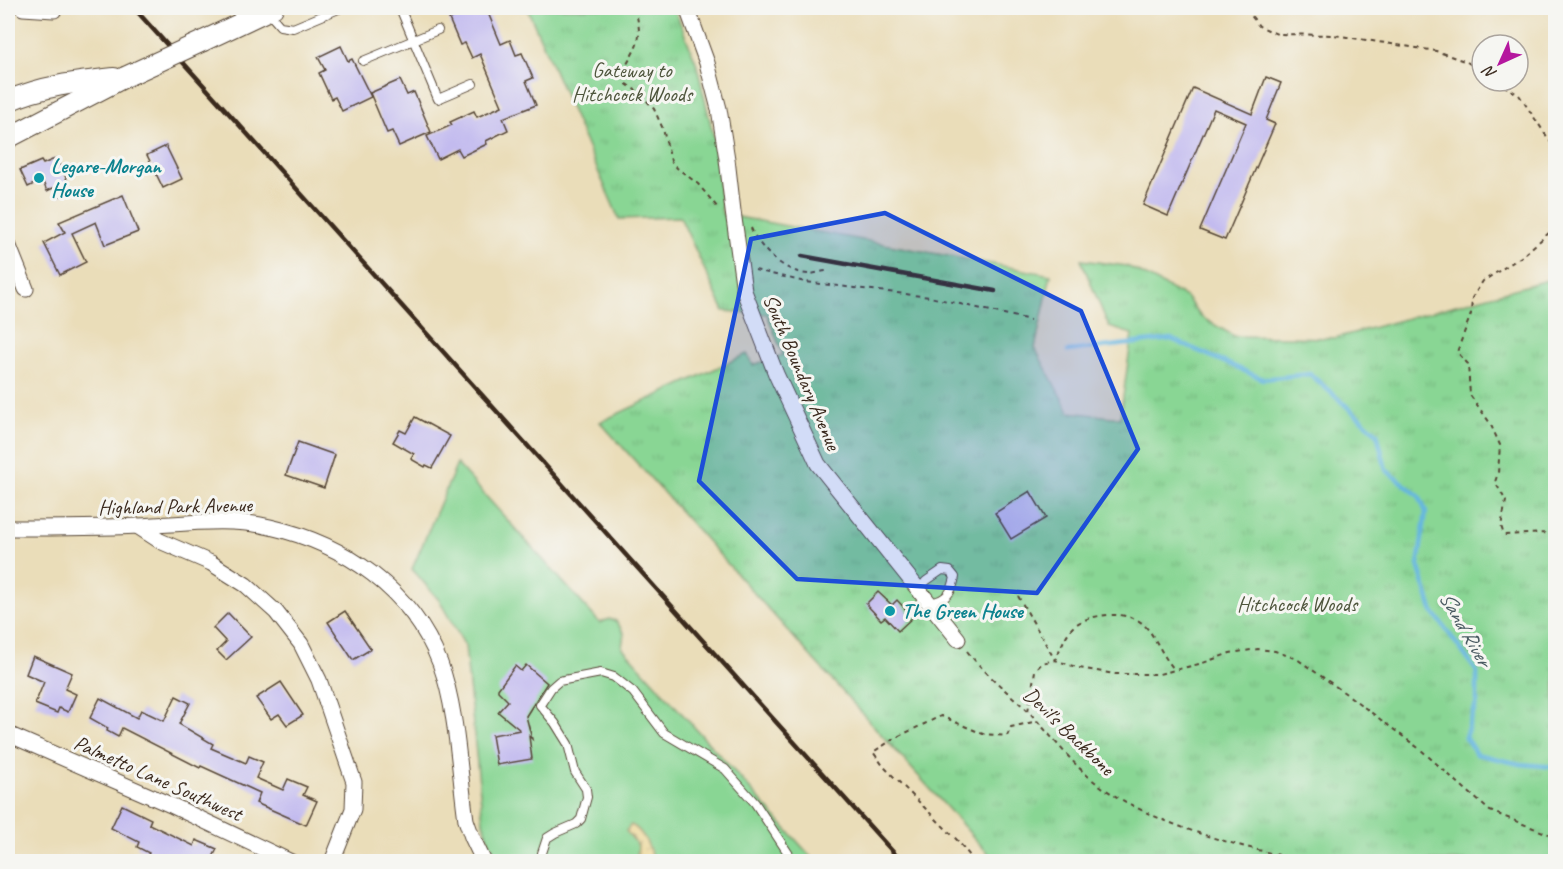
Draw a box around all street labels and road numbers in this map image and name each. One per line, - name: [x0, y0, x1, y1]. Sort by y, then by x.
- street label: South Boundary Avenue: [757, 290, 847, 455]
- street label: Highland Park Avenue: [98, 492, 253, 520]
- street label: Devil's Backbone: [1018, 681, 1121, 782]
- street label: Palmetto Lane Southwest: [70, 729, 248, 828]

